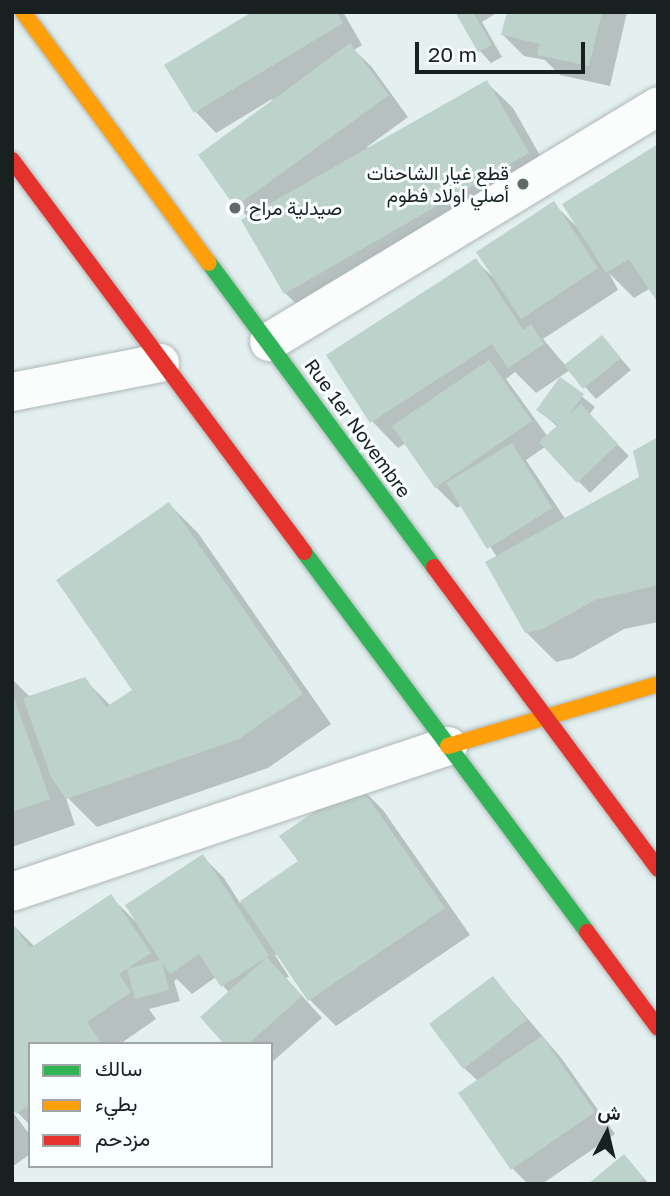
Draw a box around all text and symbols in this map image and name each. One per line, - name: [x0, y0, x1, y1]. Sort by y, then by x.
- scale bar: [418, 28, 588, 72]
- text: 20 m: [428, 41, 477, 67]
- place label: قطع غيار الشاحنات أصلي اولاد فطوم: [367, 162, 509, 206]
- marker: قطع غيار الشاحنات أصلي اولاد فطوم: [515, 176, 531, 192]
- place label: صيدلية مراح: [249, 197, 342, 219]
- marker: صيدلية مراح: [227, 200, 243, 216]
- street label: Rue 1er Novembre: [300, 354, 416, 502]
- legend: [28, 1042, 273, 1168]
- text: سالك: [95, 1055, 142, 1081]
- text: بطيء: [95, 1090, 138, 1116]
- north arrow: [572, 1098, 642, 1168]
- text: ش: [597, 1099, 622, 1124]
- text: مزدحم: [95, 1125, 150, 1151]

